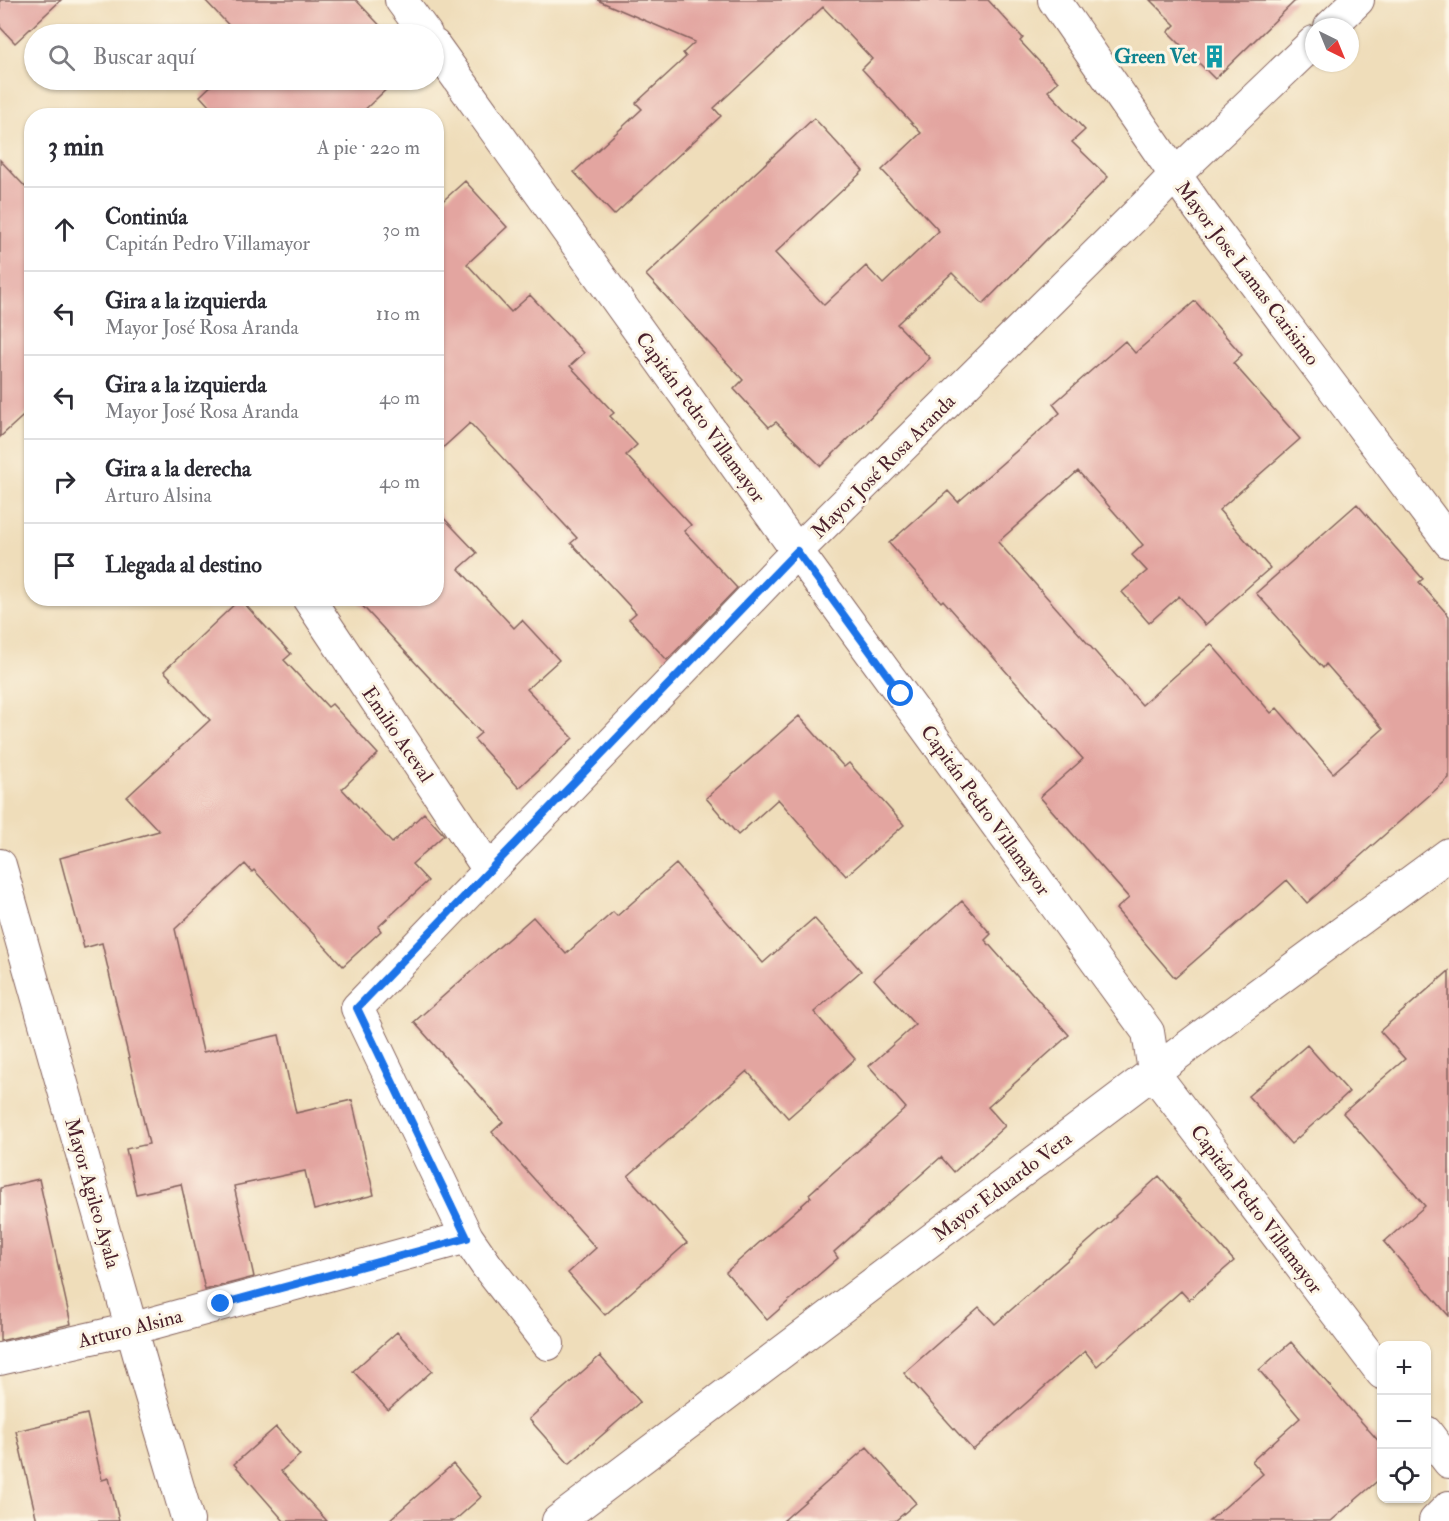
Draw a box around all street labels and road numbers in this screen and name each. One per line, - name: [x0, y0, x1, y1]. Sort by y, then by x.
- street label: Mayor Jose Lamas Carisimo: [1170, 176, 1325, 370]
- street label: Capitán Pedro Villamayor: [629, 327, 771, 509]
- street label: Mayor José Rosa Aranda: [806, 388, 961, 544]
- street label: Emilio Aceval: [356, 682, 439, 787]
- street label: Capitán Pedro Villamayor: [914, 720, 1056, 902]
- street label: Mayor Agileo Ayala: [59, 1115, 126, 1272]
- street label: Capitán Pedro Villamayor: [1184, 1120, 1329, 1300]
- street label: Mayor Eduardo Vera: [928, 1126, 1077, 1247]
- street label: Arturo Alsina: [74, 1303, 186, 1354]

